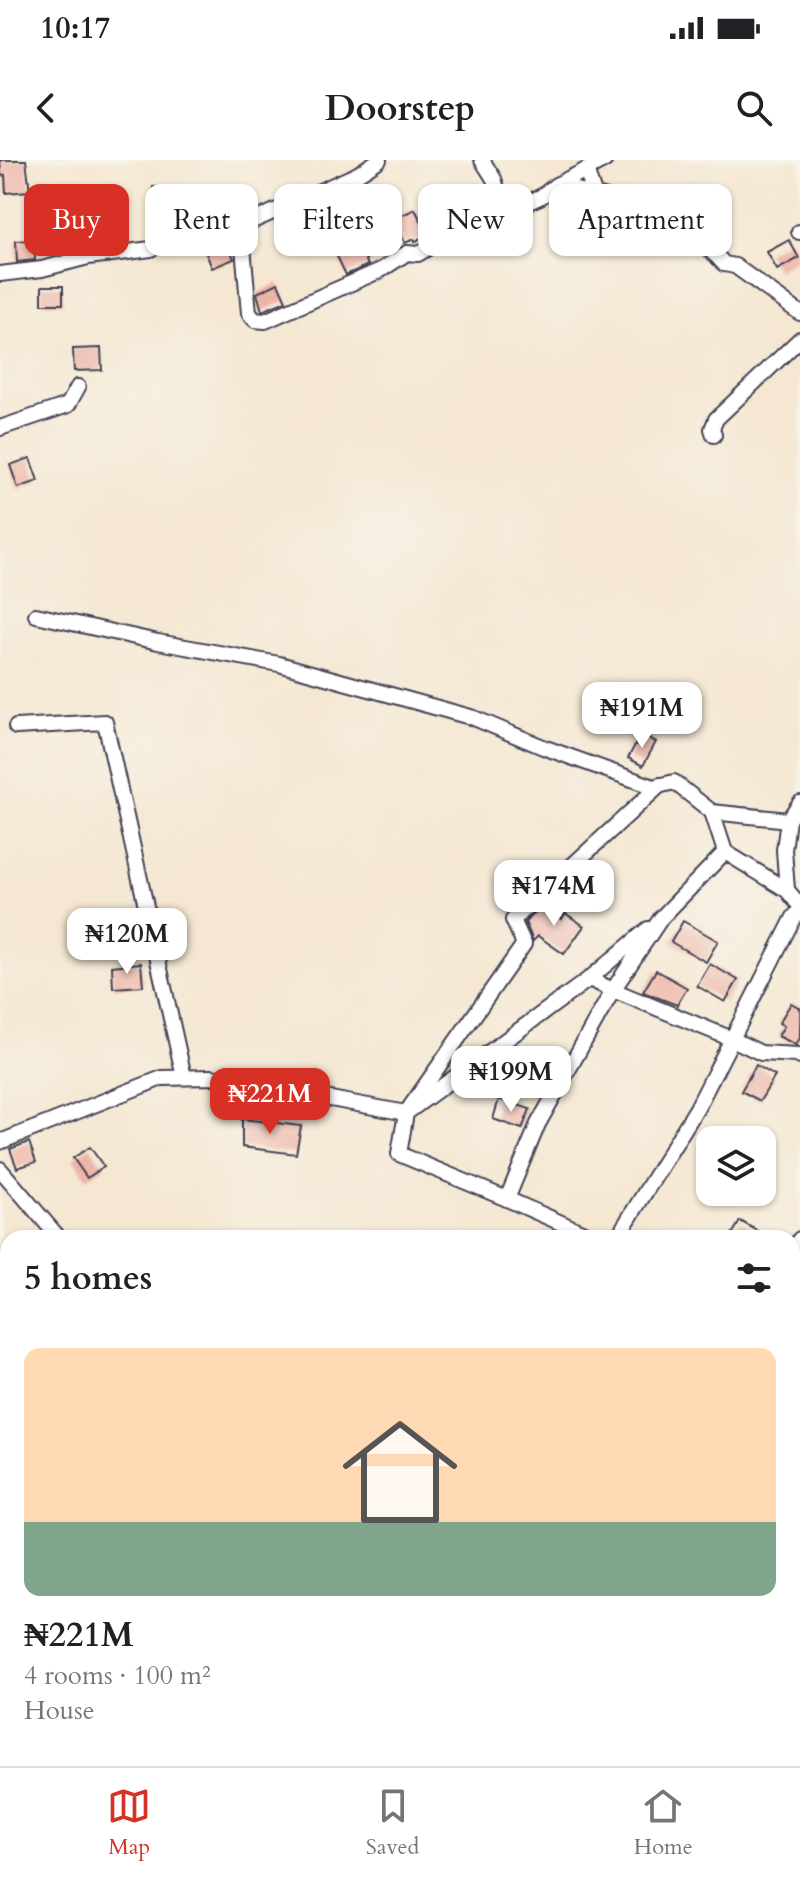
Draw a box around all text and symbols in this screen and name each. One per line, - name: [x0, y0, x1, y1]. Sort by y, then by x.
- text: 10:17: [40, 8, 110, 49]
- text: Doorstep: [325, 84, 475, 133]
- icon: back: [24, 86, 68, 130]
- icon: search: [732, 86, 776, 130]
- chip: Buy: [24, 184, 129, 256]
- chip: Rent: [145, 184, 258, 256]
- chip: Filters: [274, 184, 402, 256]
- chip: New: [418, 184, 533, 256]
- chip: Apartment: [549, 184, 732, 256]
- pin: ₦191M: [586, 682, 698, 750]
- text: ₦191M: [600, 690, 684, 725]
- pin: ₦174M: [498, 860, 610, 928]
- text: ₦174M: [512, 868, 596, 903]
- pin: ₦120M: [71, 908, 183, 976]
- text: ₦120M: [85, 916, 169, 951]
- pin: ₦199M: [455, 1046, 567, 1114]
- text: ₦199M: [469, 1054, 553, 1089]
- pin: ₦221M: [214, 1068, 326, 1136]
- text: ₦221M: [228, 1076, 312, 1111]
- map controls: [696, 1126, 776, 1206]
- button: layers: [696, 1126, 776, 1206]
- text: 5 homes: [24, 1255, 152, 1301]
- icon: filters: [732, 1256, 776, 1300]
- icon: home: [328, 1400, 472, 1544]
- text: ₦221M: [24, 1612, 134, 1658]
- text: 4 rooms · 100 m²: [24, 1658, 211, 1693]
- text: House: [24, 1693, 95, 1728]
- tab: Map: [107, 1784, 151, 1862]
- tab: Saved: [366, 1784, 419, 1862]
- tab: Home: [634, 1784, 693, 1862]

